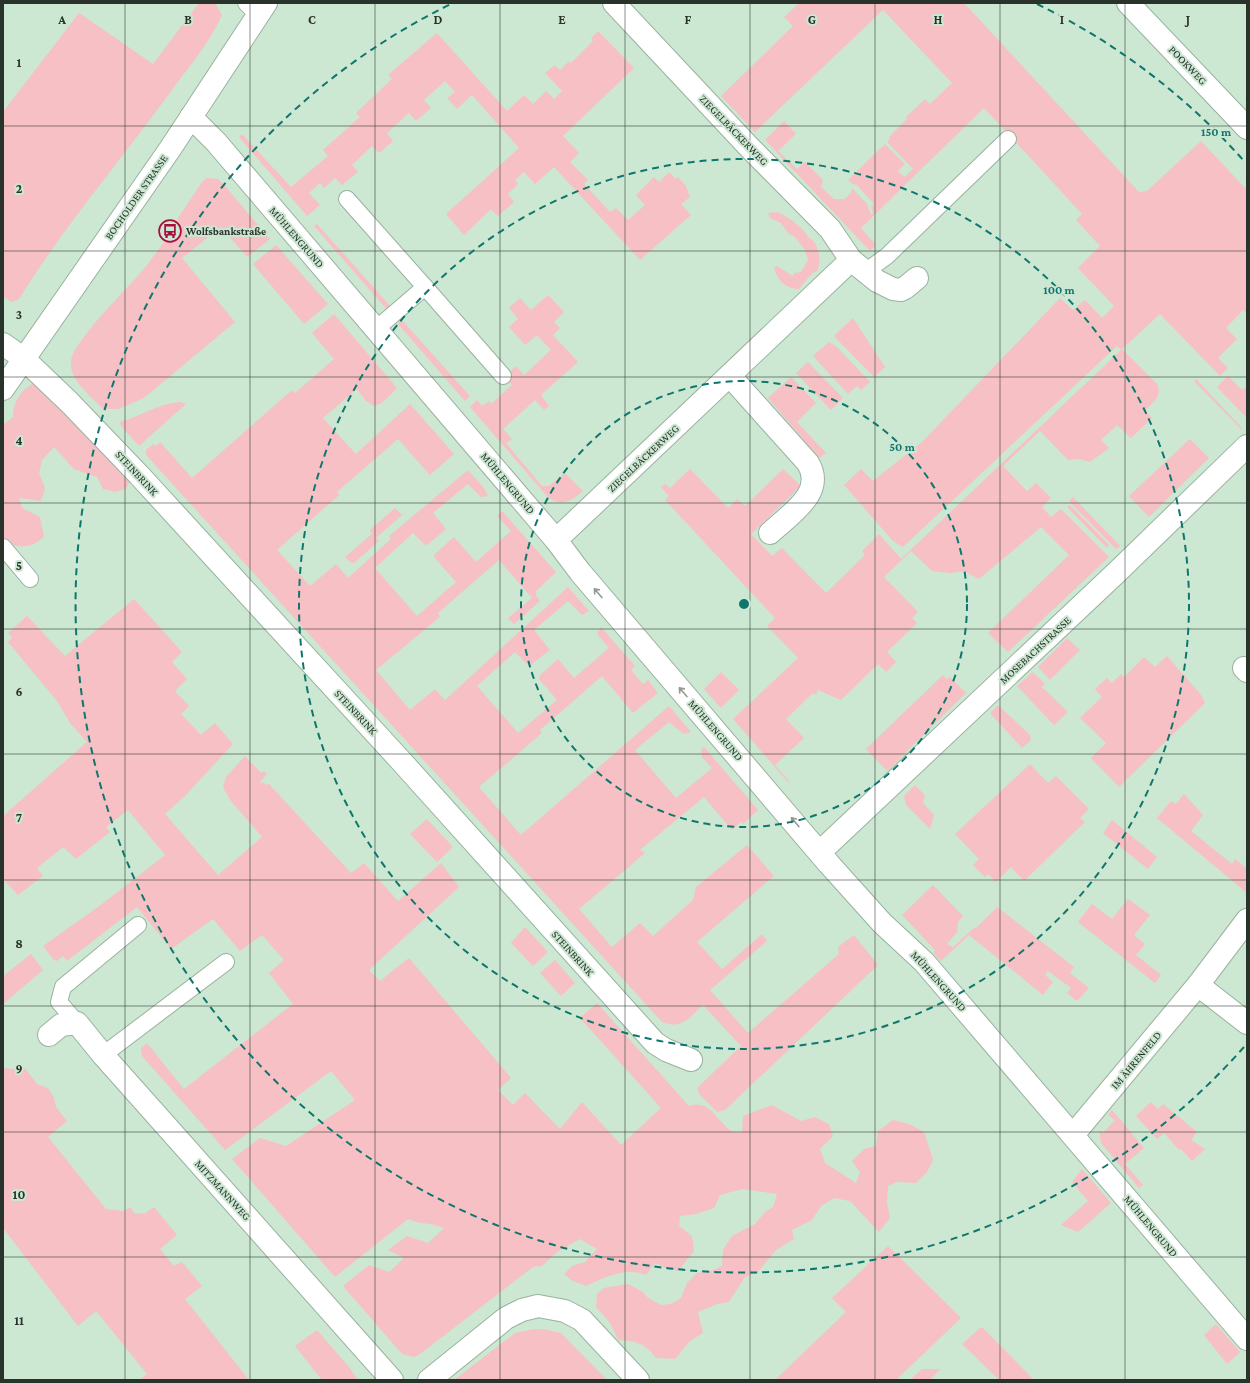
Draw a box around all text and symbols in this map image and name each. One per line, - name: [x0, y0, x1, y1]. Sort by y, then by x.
- text: A: [57, 12, 66, 27]
- text: B: [184, 12, 192, 27]
- text: C: [308, 12, 316, 27]
- text: D: [434, 12, 443, 27]
- text: E: [558, 12, 566, 27]
- text: F: [685, 12, 692, 27]
- text: G: [808, 12, 816, 27]
- text: H: [934, 12, 943, 27]
- text: I: [1060, 12, 1064, 27]
- text: J: [1184, 12, 1190, 27]
- street label: POOKWEG: [1167, 43, 1209, 87]
- text: 1: [17, 55, 22, 70]
- street label: ZIEGELBÄCKERWEG: [697, 92, 771, 168]
- text: 150 m: [1201, 125, 1232, 139]
- street label: BOCHOLDER STRASSE: [102, 152, 170, 242]
- text: 2: [16, 181, 23, 196]
- street label: MÜHLENGRUND: [267, 204, 327, 270]
- bus stop icon: Wolfsbankstraße: [157, 218, 183, 244]
- place label: Wolfsbankstraße: [185, 225, 266, 237]
- text: 100 m: [1043, 283, 1076, 297]
- text: 3: [16, 307, 22, 322]
- street label: ZIEGELBÄCKERWEG: [605, 422, 681, 494]
- text: 4: [15, 433, 23, 448]
- text: 50 m: [889, 440, 916, 454]
- street label: STEINBRINK: [113, 448, 161, 498]
- street label: MÜHLENGRUND: [479, 450, 537, 516]
- text: 5: [16, 558, 22, 573]
- one-way arrow: [594, 588, 603, 598]
- centre of rings: [737, 597, 751, 611]
- street label: MOSEBACHSTRASSE: [997, 614, 1073, 686]
- text: 6: [15, 684, 23, 699]
- one-way arrow: [679, 686, 688, 697]
- street label: STEINBRINK: [332, 687, 380, 737]
- street label: MÜHLENGRUND: [686, 697, 746, 763]
- text: 7: [16, 810, 22, 825]
- one-way arrow: [790, 817, 799, 828]
- street label: STEINBRINK: [550, 928, 597, 979]
- text: 8: [15, 936, 23, 951]
- street label: MÜHLENGRUND: [909, 948, 969, 1014]
- street label: IM ÄHRENFELD: [1108, 1029, 1164, 1091]
- text: 9: [15, 1061, 23, 1076]
- street label: MITZMANNWEG: [193, 1157, 253, 1223]
- text: 10: [13, 1187, 25, 1202]
- street label: MÜHLENGRUND: [1122, 1193, 1180, 1259]
- text: 11: [14, 1313, 24, 1328]

